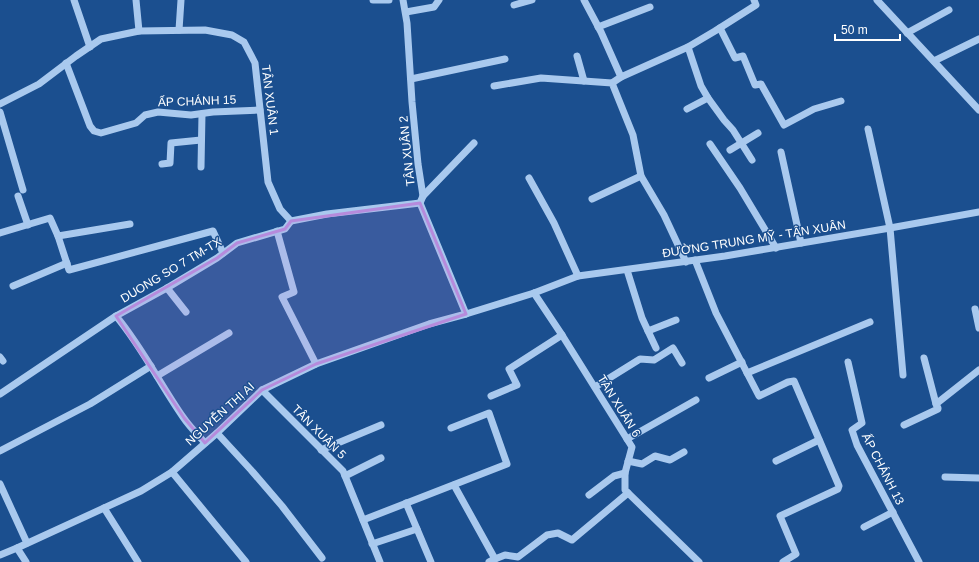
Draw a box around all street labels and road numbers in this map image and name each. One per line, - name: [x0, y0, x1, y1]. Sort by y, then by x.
- street label: TÂN XUÂN 1: [259, 64, 282, 136]
- street label: ẤP CHÁNH 15: [158, 92, 237, 109]
- street label: TÂN XUÂN 2: [395, 115, 418, 187]
- street label: ĐƯỜNG TRUNG MỸ - TÂN XUÂN: [661, 217, 847, 260]
- street label: DUONG SO 7 TM-TX: [118, 234, 224, 306]
- street label: TÂN XUÂN 6: [594, 372, 645, 440]
- street label: NGUYỄN THỊ AI: [182, 379, 257, 449]
- street label: TÂN XUÂN 5: [289, 401, 350, 462]
- street label: ẤP CHÁNH 13: [859, 430, 908, 507]

